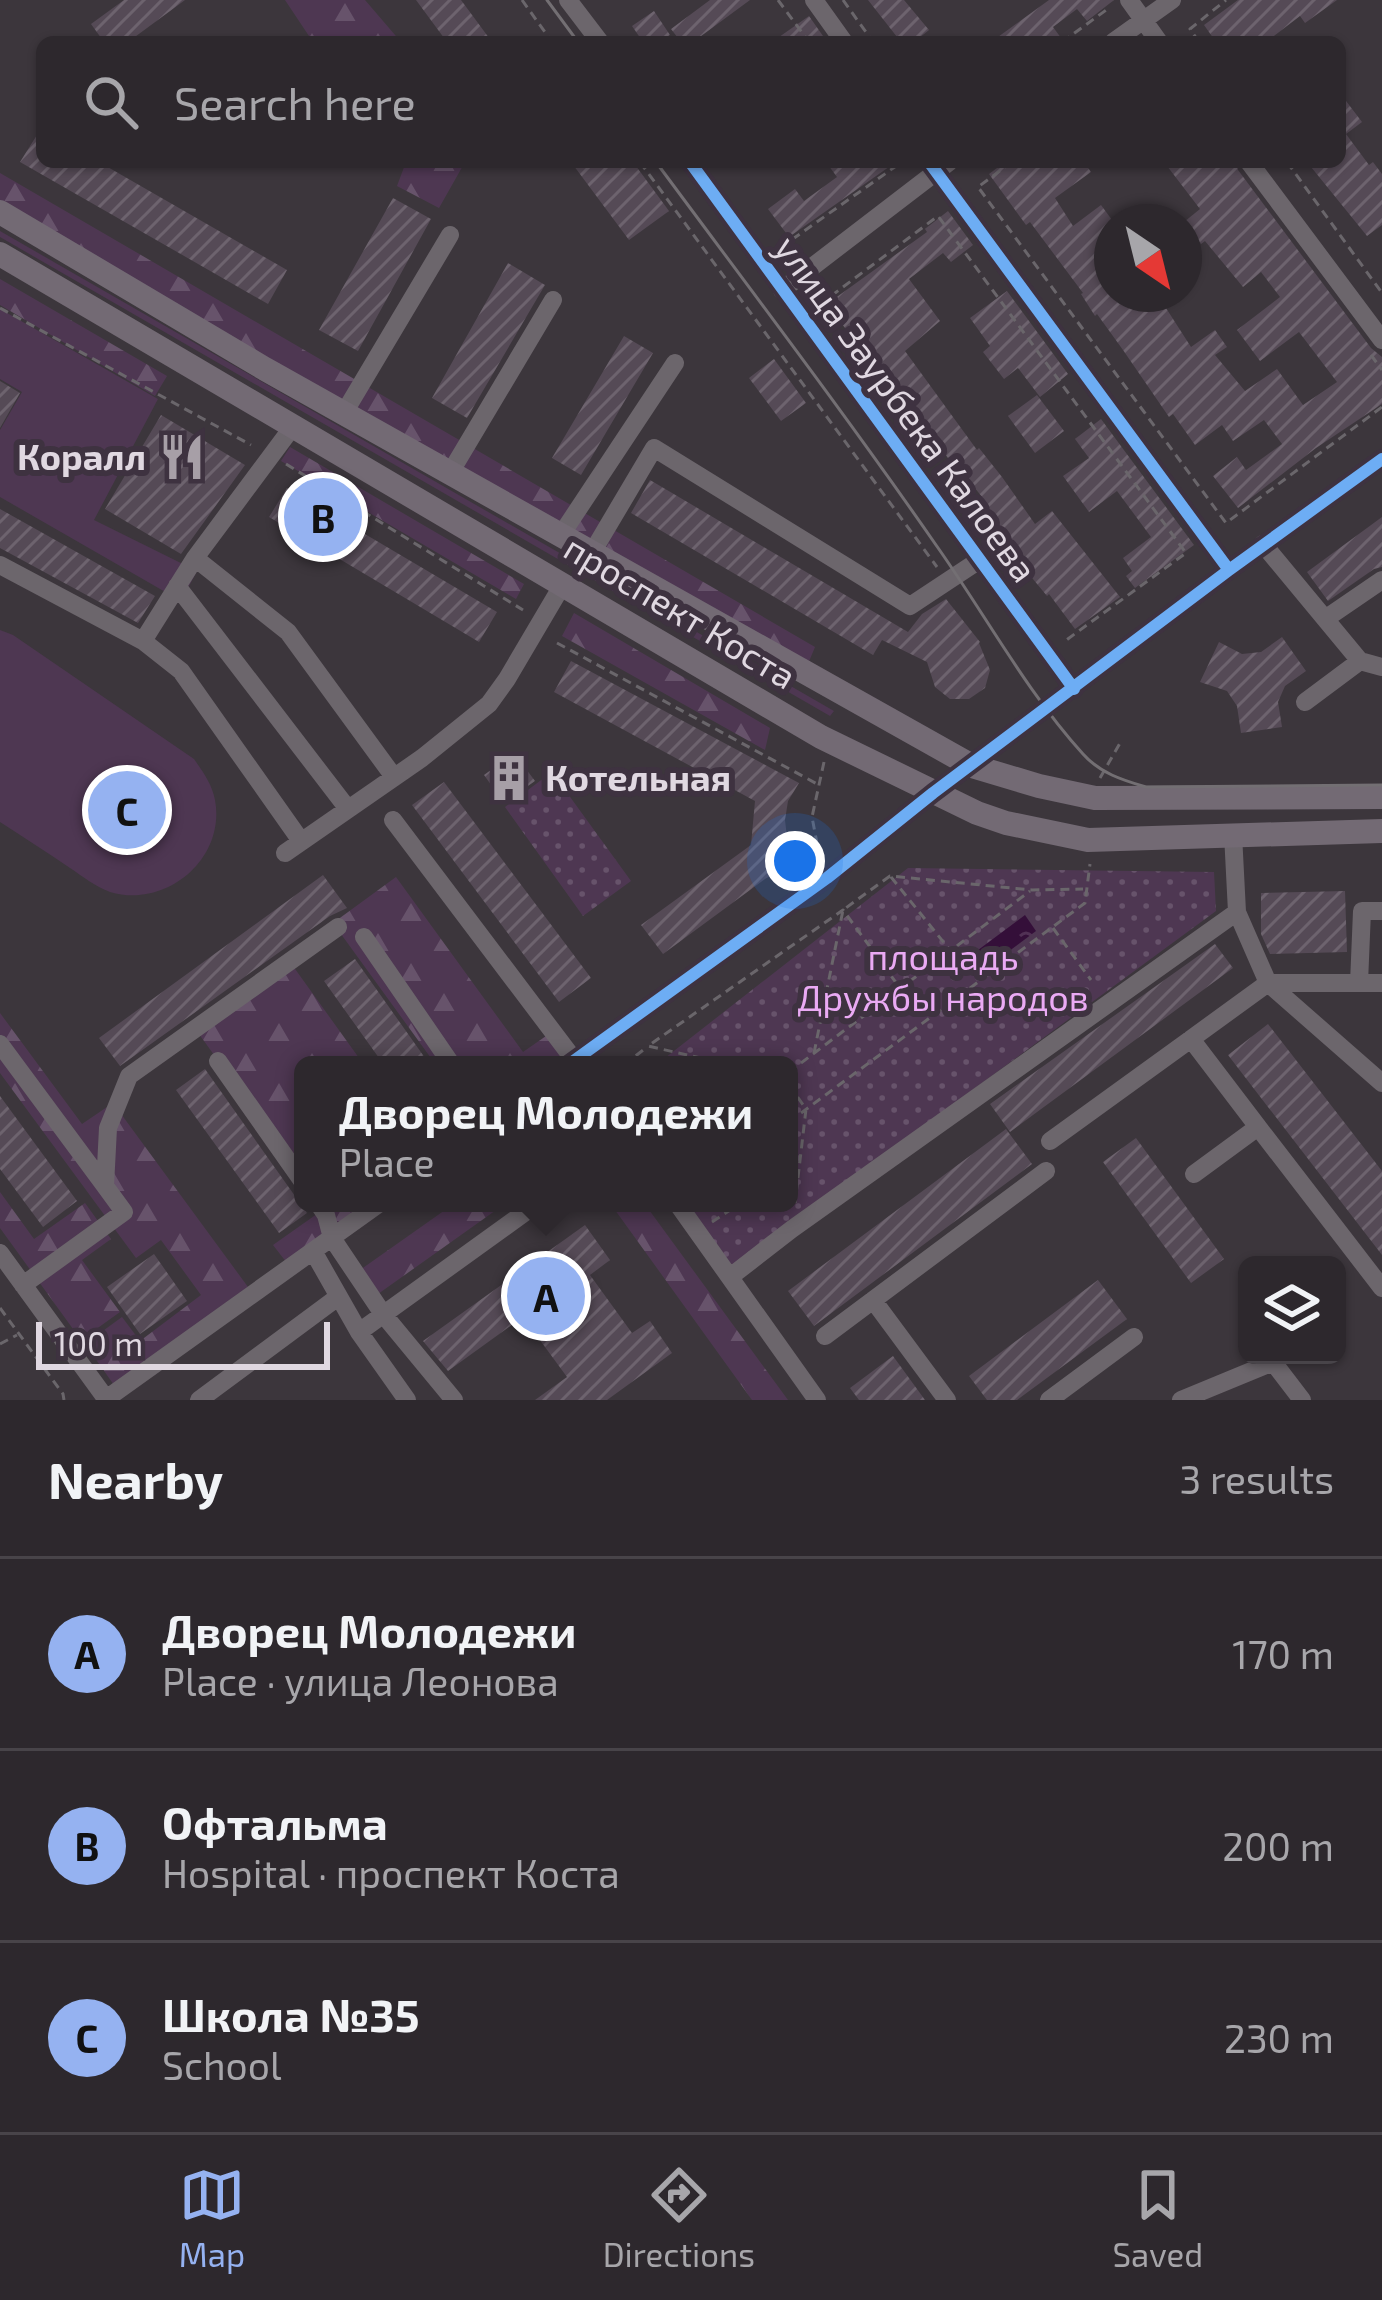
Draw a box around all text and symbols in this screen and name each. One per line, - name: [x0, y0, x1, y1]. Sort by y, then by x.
- search box: [36, 36, 1346, 168]
- icon: search: [78, 69, 144, 135]
- text: Search here: [174, 75, 416, 129]
- north arrow: [1094, 204, 1202, 312]
- street label: улица Заурбека Калоева: [766, 227, 1047, 590]
- restaurant icon: Коралл: [157, 432, 207, 482]
- place label: Коралл: [17, 434, 146, 477]
- pin: B: [284, 472, 362, 562]
- street label: проспект Коста: [557, 525, 804, 697]
- building icon: Котельная: [484, 753, 534, 803]
- place label: Котельная: [545, 755, 731, 798]
- pin: C: [88, 765, 166, 855]
- your location: [765, 831, 825, 891]
- park label: площадь Дружбы народов: [797, 934, 1089, 1019]
- popup: [294, 1056, 798, 1212]
- text: Дворец Молодежи: [339, 1084, 753, 1138]
- text: Place: [339, 1138, 434, 1185]
- pin: A: [507, 1251, 585, 1341]
- map controls: [1238, 1256, 1346, 1364]
- button: layers: [1238, 1256, 1346, 1364]
- scale bar: [36, 1316, 330, 1369]
- text: 100 m: [54, 1323, 143, 1363]
- text: Nearby: [48, 1448, 223, 1509]
- text: 3 results: [1180, 1455, 1334, 1502]
- text: Дворец Молодежи: [162, 1603, 576, 1657]
- text: A: [74, 1630, 100, 1677]
- text: 170 m: [1232, 1630, 1334, 1677]
- text: Place · улица Леонова: [162, 1657, 559, 1704]
- text: Офтальма: [162, 1795, 388, 1849]
- text: B: [75, 1822, 99, 1869]
- text: 200 m: [1222, 1822, 1334, 1869]
- text: Hospital · проспект Коста: [162, 1849, 620, 1896]
- text: Школа №35: [162, 1987, 420, 2041]
- text: C: [76, 2014, 98, 2061]
- text: 230 m: [1224, 2014, 1334, 2061]
- text: School: [162, 2041, 282, 2088]
- tab: Map: [179, 2162, 245, 2274]
- tab: Directions: [603, 2162, 755, 2274]
- tab: Saved: [1113, 2162, 1203, 2274]

